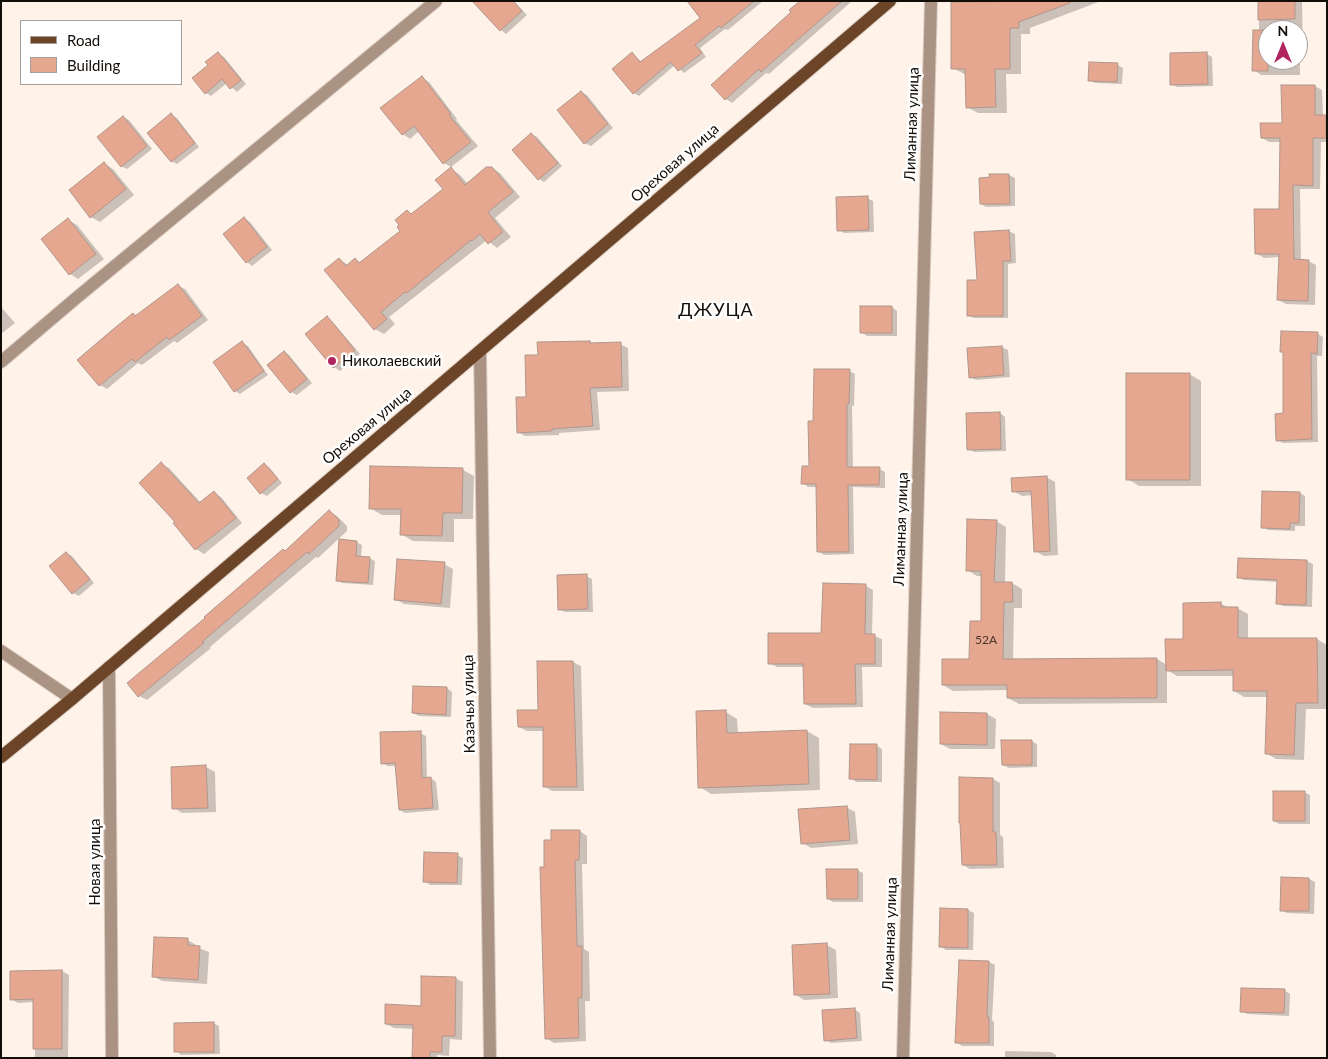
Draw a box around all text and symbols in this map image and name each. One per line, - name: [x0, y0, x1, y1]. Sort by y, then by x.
- legend: [20, 20, 182, 85]
- north arrow: [1258, 20, 1308, 70]
- text: N: [1278, 22, 1288, 39]
- text: Road: [67, 31, 100, 49]
- text: Building: [67, 56, 120, 74]
- street label: Лиманная улица: [901, 67, 923, 181]
- street label: Ореховая улица: [627, 120, 723, 206]
- district label: ДЖУЦА: [678, 299, 754, 321]
- place label: Николаевский: [342, 352, 442, 370]
- marker: Николаевский: [326, 355, 338, 367]
- street label: Ореховая улица: [319, 383, 415, 469]
- street label: Лиманная улица: [890, 472, 912, 586]
- house number: 52А: [975, 633, 997, 647]
- street label: Казачья улица: [459, 655, 479, 753]
- street label: Новая улица: [86, 819, 104, 905]
- street label: Лиманная улица: [879, 877, 901, 991]

